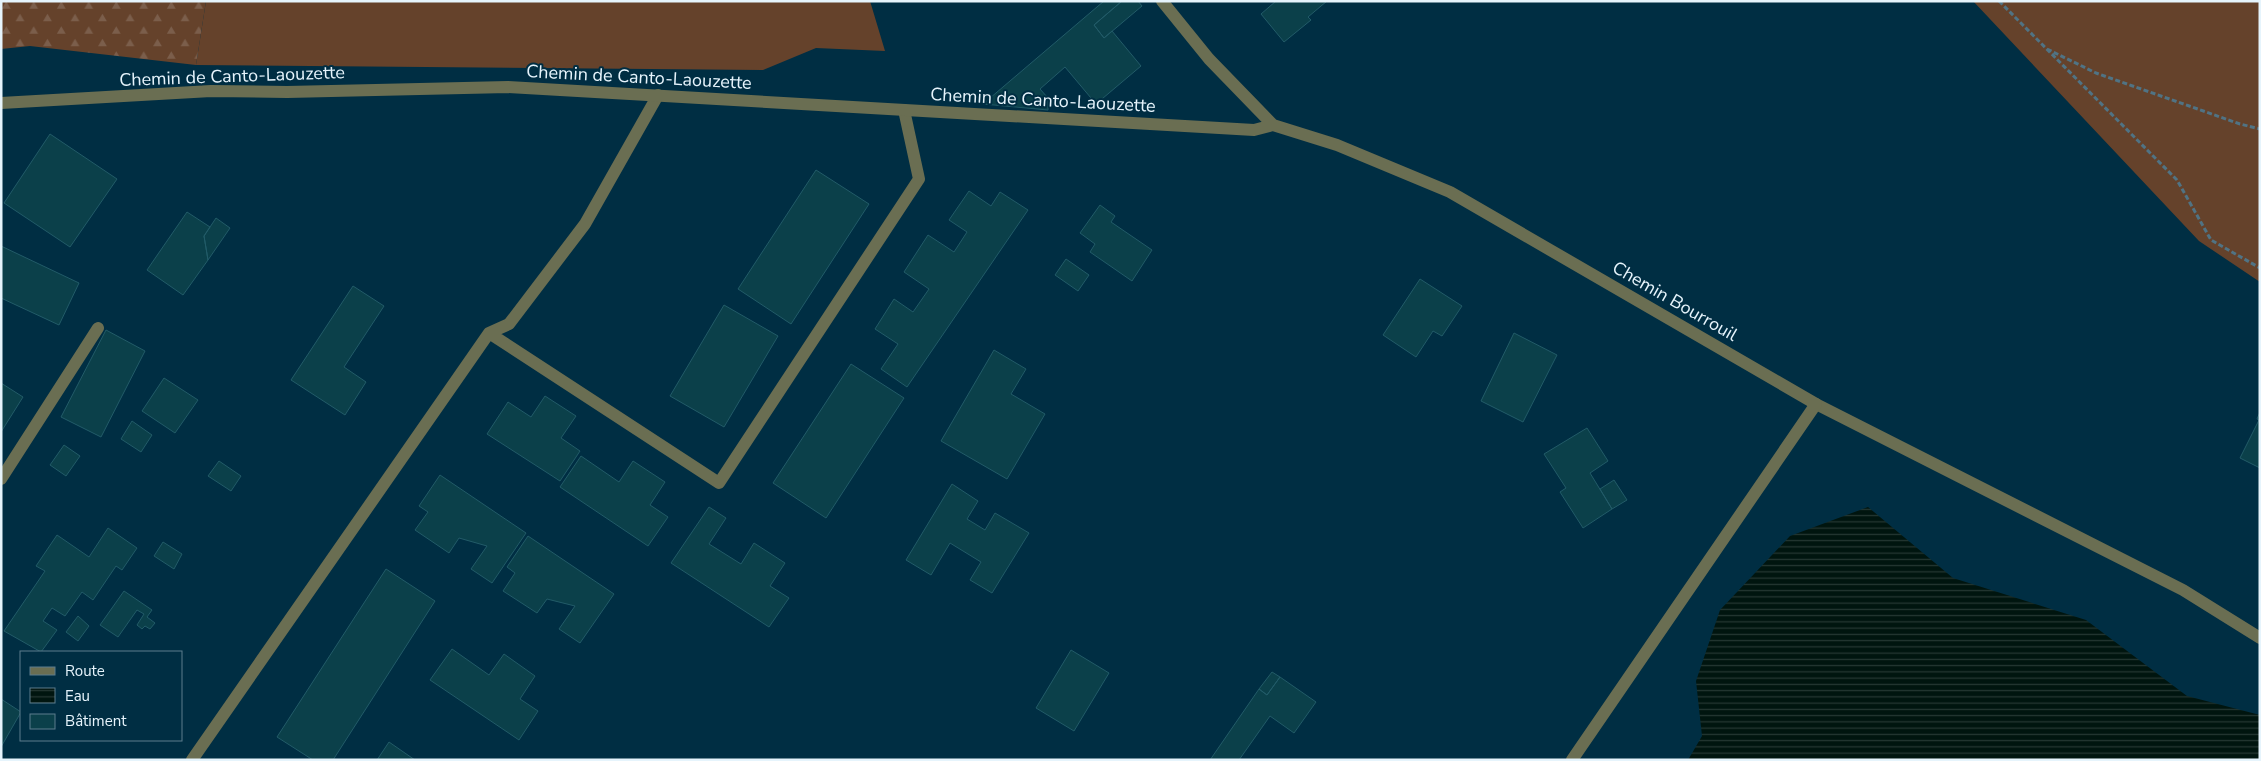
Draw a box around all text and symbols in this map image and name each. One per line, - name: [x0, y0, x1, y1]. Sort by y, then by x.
- street label: Chemin de Canto-Laouzette: [526, 59, 752, 95]
- street label: Chemin de Canto-Laouzette: [119, 60, 345, 92]
- street label: Chemin de Canto-Laouzette: [930, 82, 1156, 118]
- street label: Chemin Bourrouil: [1608, 255, 1743, 347]
- legend: [20, 651, 182, 741]
- text: Route: [65, 661, 105, 681]
- text: Eau: [65, 686, 90, 706]
- text: Bâtiment: [65, 711, 127, 731]

